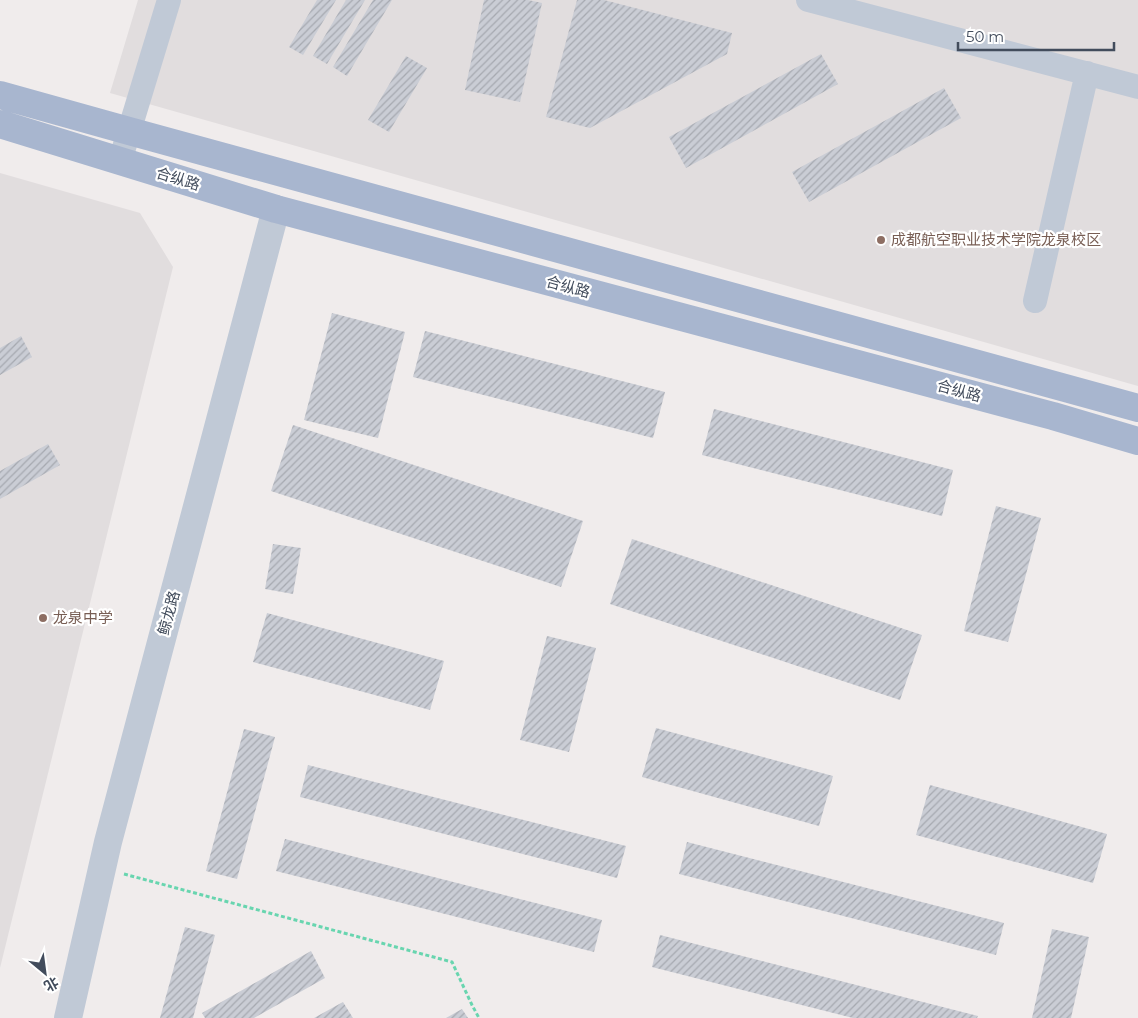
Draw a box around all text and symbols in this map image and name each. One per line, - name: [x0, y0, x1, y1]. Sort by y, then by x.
- scale bar: [958, 20, 1114, 52]
- text: 50 m: [966, 27, 1004, 46]
- street label: 合纵路: [154, 163, 202, 194]
- place label: 成都航空职业技术学院龙泉校区: [891, 230, 1101, 249]
- marker: 成都航空职业技术学院龙泉校区: [875, 234, 887, 246]
- street label: 合纵路: [544, 272, 592, 302]
- street label: 合纵路: [935, 376, 983, 406]
- street label: 鲸龙路: [154, 589, 184, 637]
- place label: 龙泉中学: [53, 608, 113, 627]
- marker: 龙泉中学: [37, 612, 49, 624]
- north arrow: [20, 948, 70, 998]
- text: 北: [41, 973, 62, 996]

